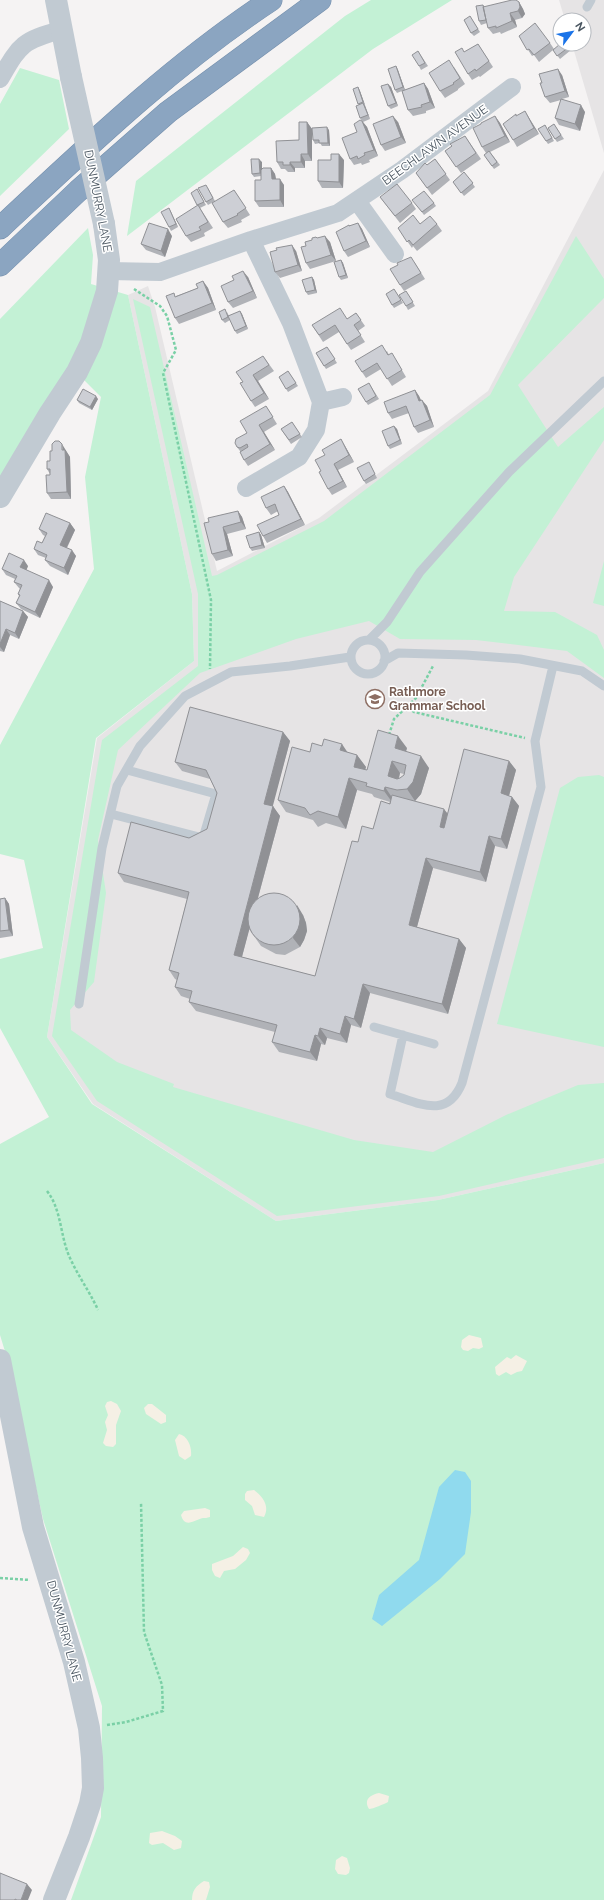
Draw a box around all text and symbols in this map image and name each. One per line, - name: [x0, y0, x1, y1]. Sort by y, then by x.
- north arrow: [552, 12, 592, 52]
- text: N: [572, 20, 588, 34]
- street label: BEECHLAWN AVENUE: [380, 102, 490, 188]
- street label: DUNMURRY LANE: [81, 149, 115, 253]
- place label: Rathmore Grammar School: [389, 685, 486, 713]
- school or university icon: Rathmore Grammar School: [364, 688, 386, 710]
- street label: DUNMURRY LANE: [44, 1579, 84, 1683]

